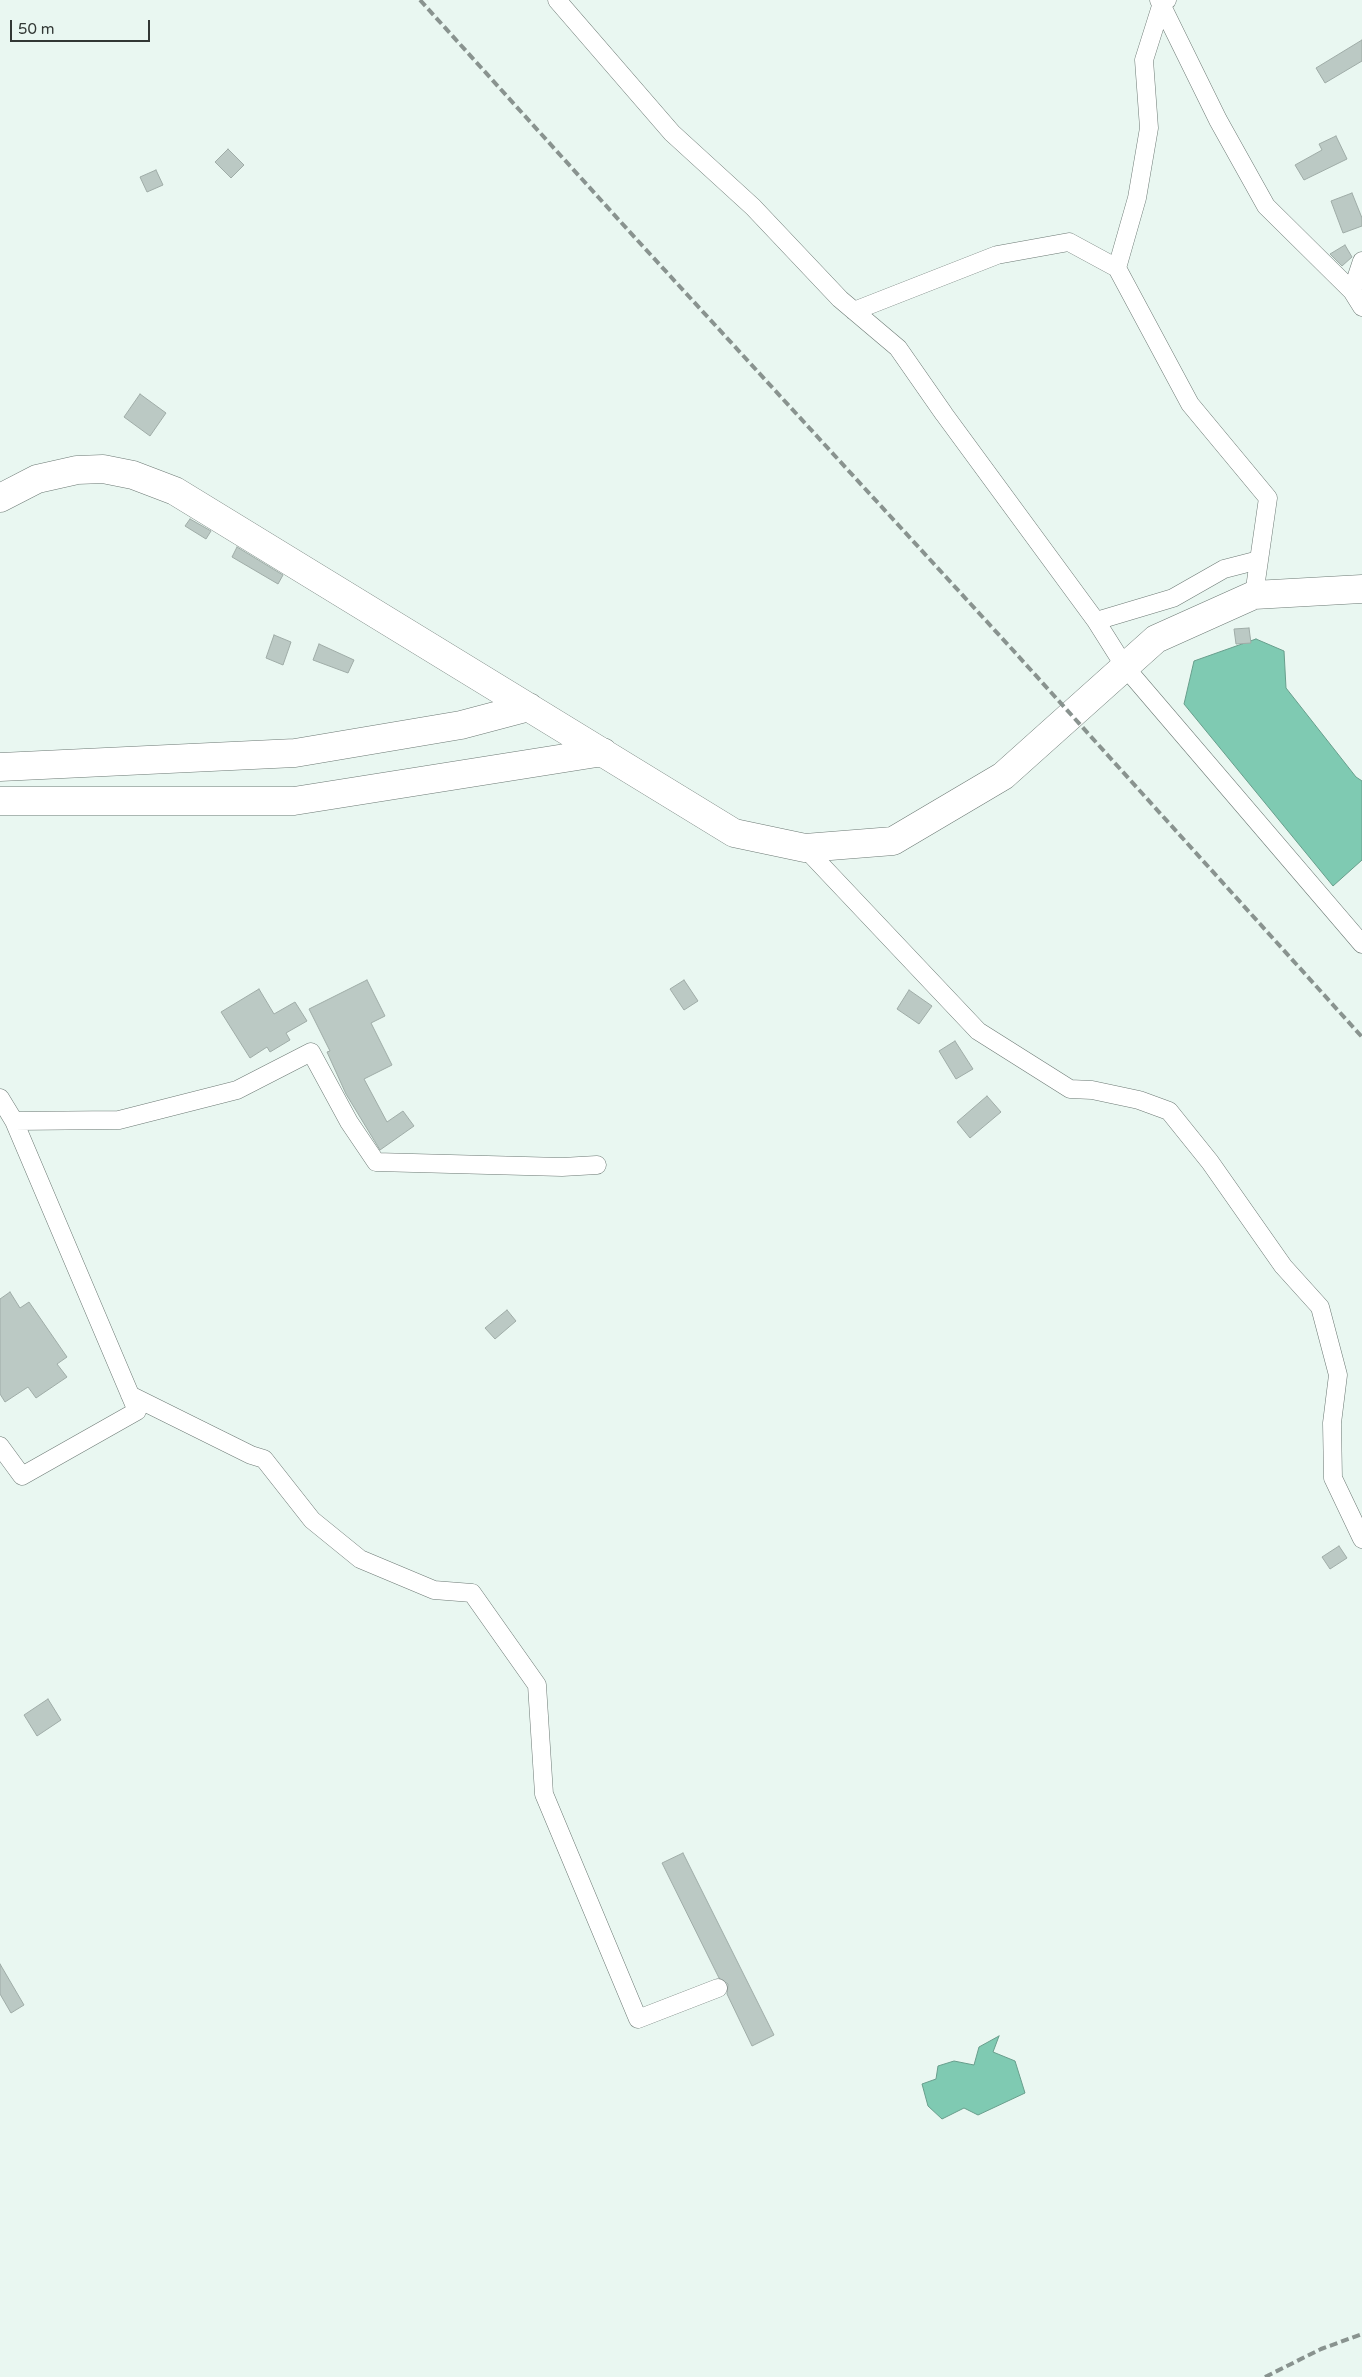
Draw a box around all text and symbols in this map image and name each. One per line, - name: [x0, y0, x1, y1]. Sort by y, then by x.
- scale bar: [12, 10, 152, 42]
- text: 50 m: [18, 20, 55, 38]

